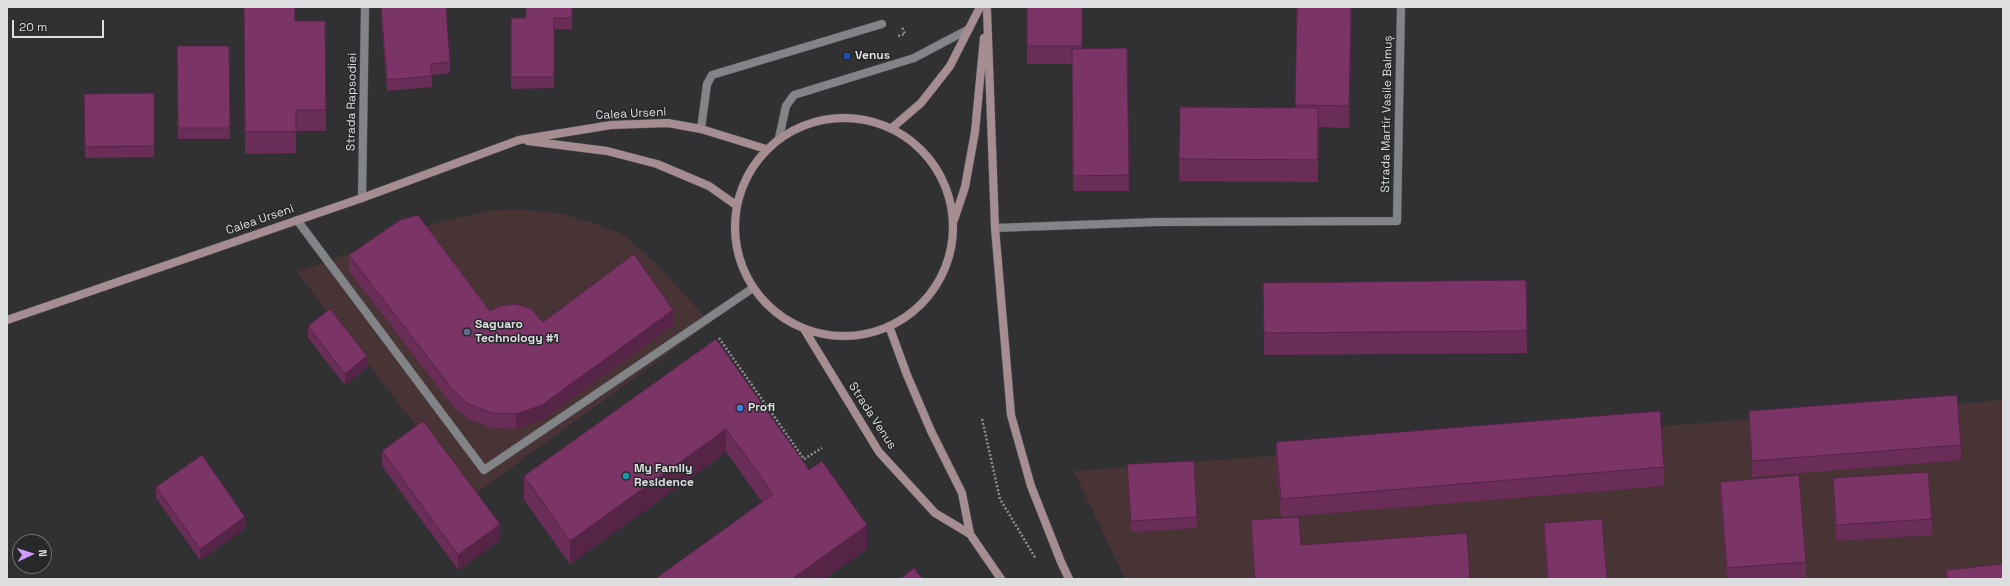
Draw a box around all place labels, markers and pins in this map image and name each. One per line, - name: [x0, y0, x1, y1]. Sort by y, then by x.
- place label: Venus: [855, 49, 890, 63]
- marker: Venus: [842, 51, 852, 61]
- place label: Saguaro Technology #1: [475, 318, 559, 346]
- marker: Saguaro Technology #1: [462, 327, 472, 337]
- place label: Profi: [748, 401, 775, 415]
- marker: Profi: [735, 403, 745, 413]
- place label: My Family Residence: [634, 462, 694, 490]
- marker: My Family Residence: [621, 471, 631, 481]

